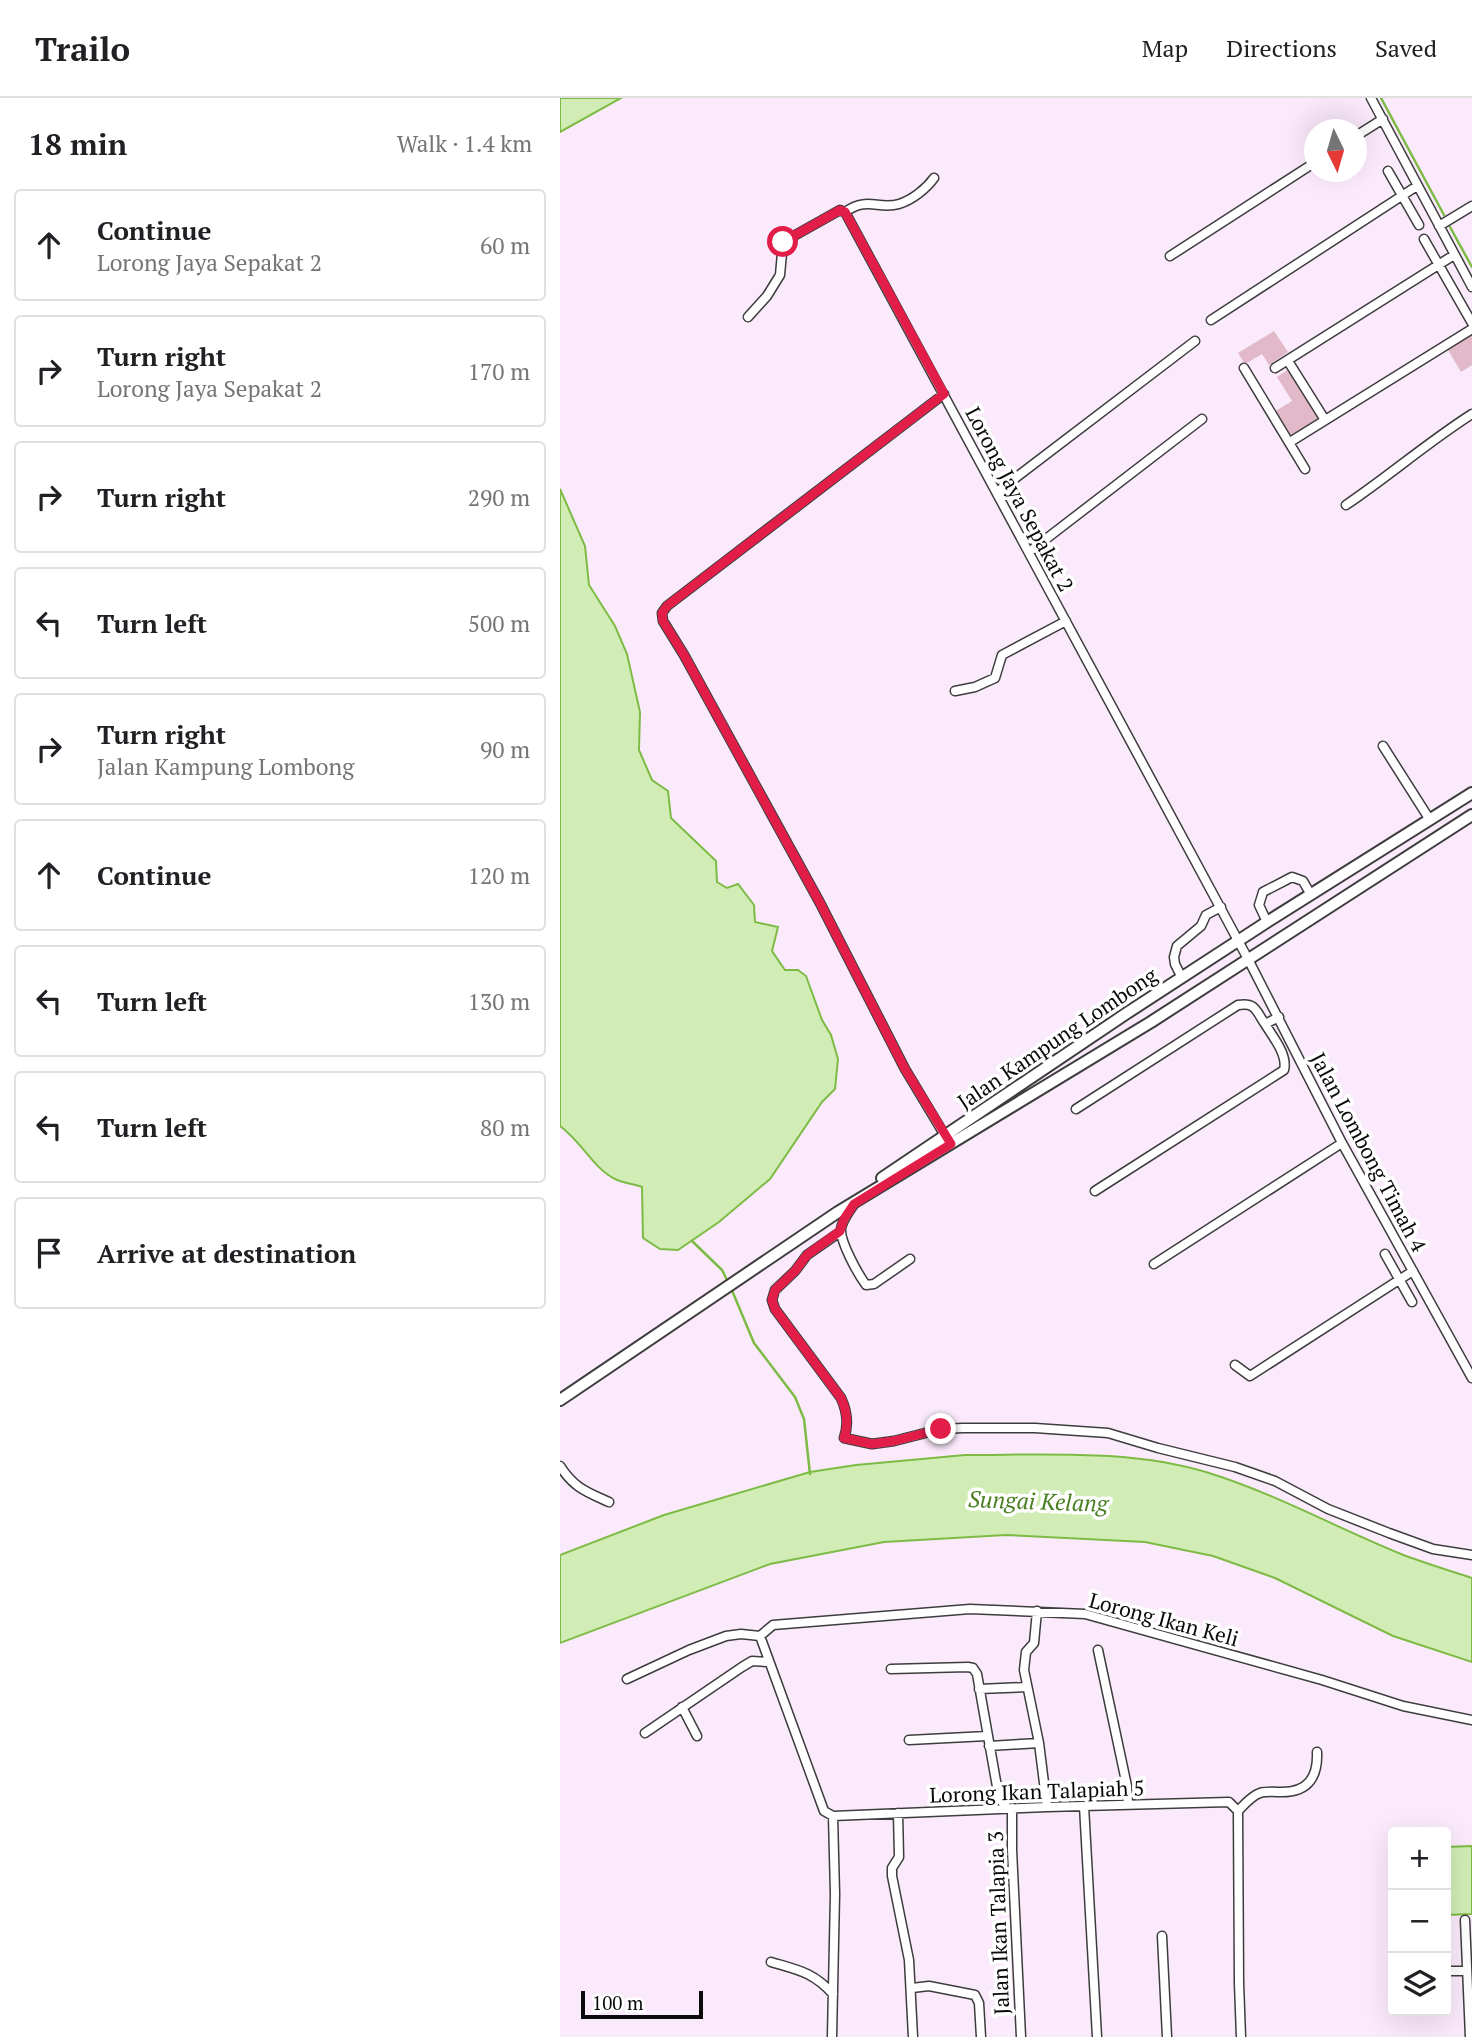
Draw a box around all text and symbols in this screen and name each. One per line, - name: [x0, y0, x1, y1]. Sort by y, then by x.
- text: Trailo: [35, 27, 130, 70]
- text: Map: [1142, 32, 1188, 64]
- text: Directions: [1226, 32, 1337, 64]
- text: Saved: [1375, 32, 1437, 64]
- north arrow: [1304, 119, 1367, 182]
- text: 18 min: [28, 124, 127, 164]
- text: Walk · 1.4 km: [397, 128, 532, 159]
- text: Continue: [97, 213, 211, 247]
- icon: ahead: [30, 226, 68, 264]
- route start: [767, 226, 798, 257]
- text: 60 m: [480, 230, 530, 261]
- text: Lorong Jaya Sepakat 2: [97, 247, 322, 278]
- text: Turn right: [97, 339, 226, 373]
- icon: right: [30, 352, 68, 390]
- text: 170 m: [468, 356, 530, 387]
- text: Lorong Jaya Sepakat 2: [97, 373, 322, 404]
- street label: Lorong Jaya Sepakat 2: [959, 402, 1081, 596]
- icon: right: [30, 478, 68, 516]
- text: Turn right: [97, 480, 226, 514]
- text: 290 m: [468, 482, 530, 513]
- icon: left: [30, 604, 68, 642]
- text: Turn left: [97, 606, 207, 640]
- text: 500 m: [468, 608, 530, 639]
- text: Turn right: [97, 717, 226, 751]
- icon: right: [30, 730, 68, 768]
- text: 90 m: [480, 734, 530, 765]
- text: Jalan Kampung Lombong: [97, 751, 354, 782]
- icon: ahead: [30, 856, 68, 894]
- text: Continue: [97, 858, 211, 892]
- text: 120 m: [468, 860, 530, 891]
- street label: Jalan Kampung Lombong: [952, 960, 1163, 1115]
- icon: left: [30, 982, 68, 1020]
- text: Turn left: [97, 984, 207, 1018]
- text: 130 m: [468, 986, 530, 1017]
- street label: Jalan Lombong Timah 4: [1305, 1047, 1434, 1257]
- icon: left: [30, 1108, 68, 1146]
- text: Turn left: [97, 1110, 207, 1144]
- text: 80 m: [480, 1112, 530, 1143]
- icon: arrive: [30, 1234, 68, 1272]
- text: Arrive at destination: [97, 1236, 356, 1270]
- route end: [925, 1413, 956, 1444]
- water label: Sungai Kelang: [967, 1483, 1110, 1519]
- street label: Lorong Ikan Keli: [1086, 1586, 1242, 1652]
- street label: Lorong Ikan Talapiah 5: [929, 1773, 1145, 1809]
- map controls: [1388, 1827, 1451, 2016]
- button: +: [1388, 1827, 1451, 1890]
- street label: Jalan Ikan Talapia 3: [981, 1831, 1015, 2015]
- button: −: [1388, 1890, 1451, 1953]
- button: layers: [1388, 1953, 1451, 2016]
- scale bar: [581, 1988, 704, 2020]
- text: 100 m: [592, 1990, 643, 2015]

